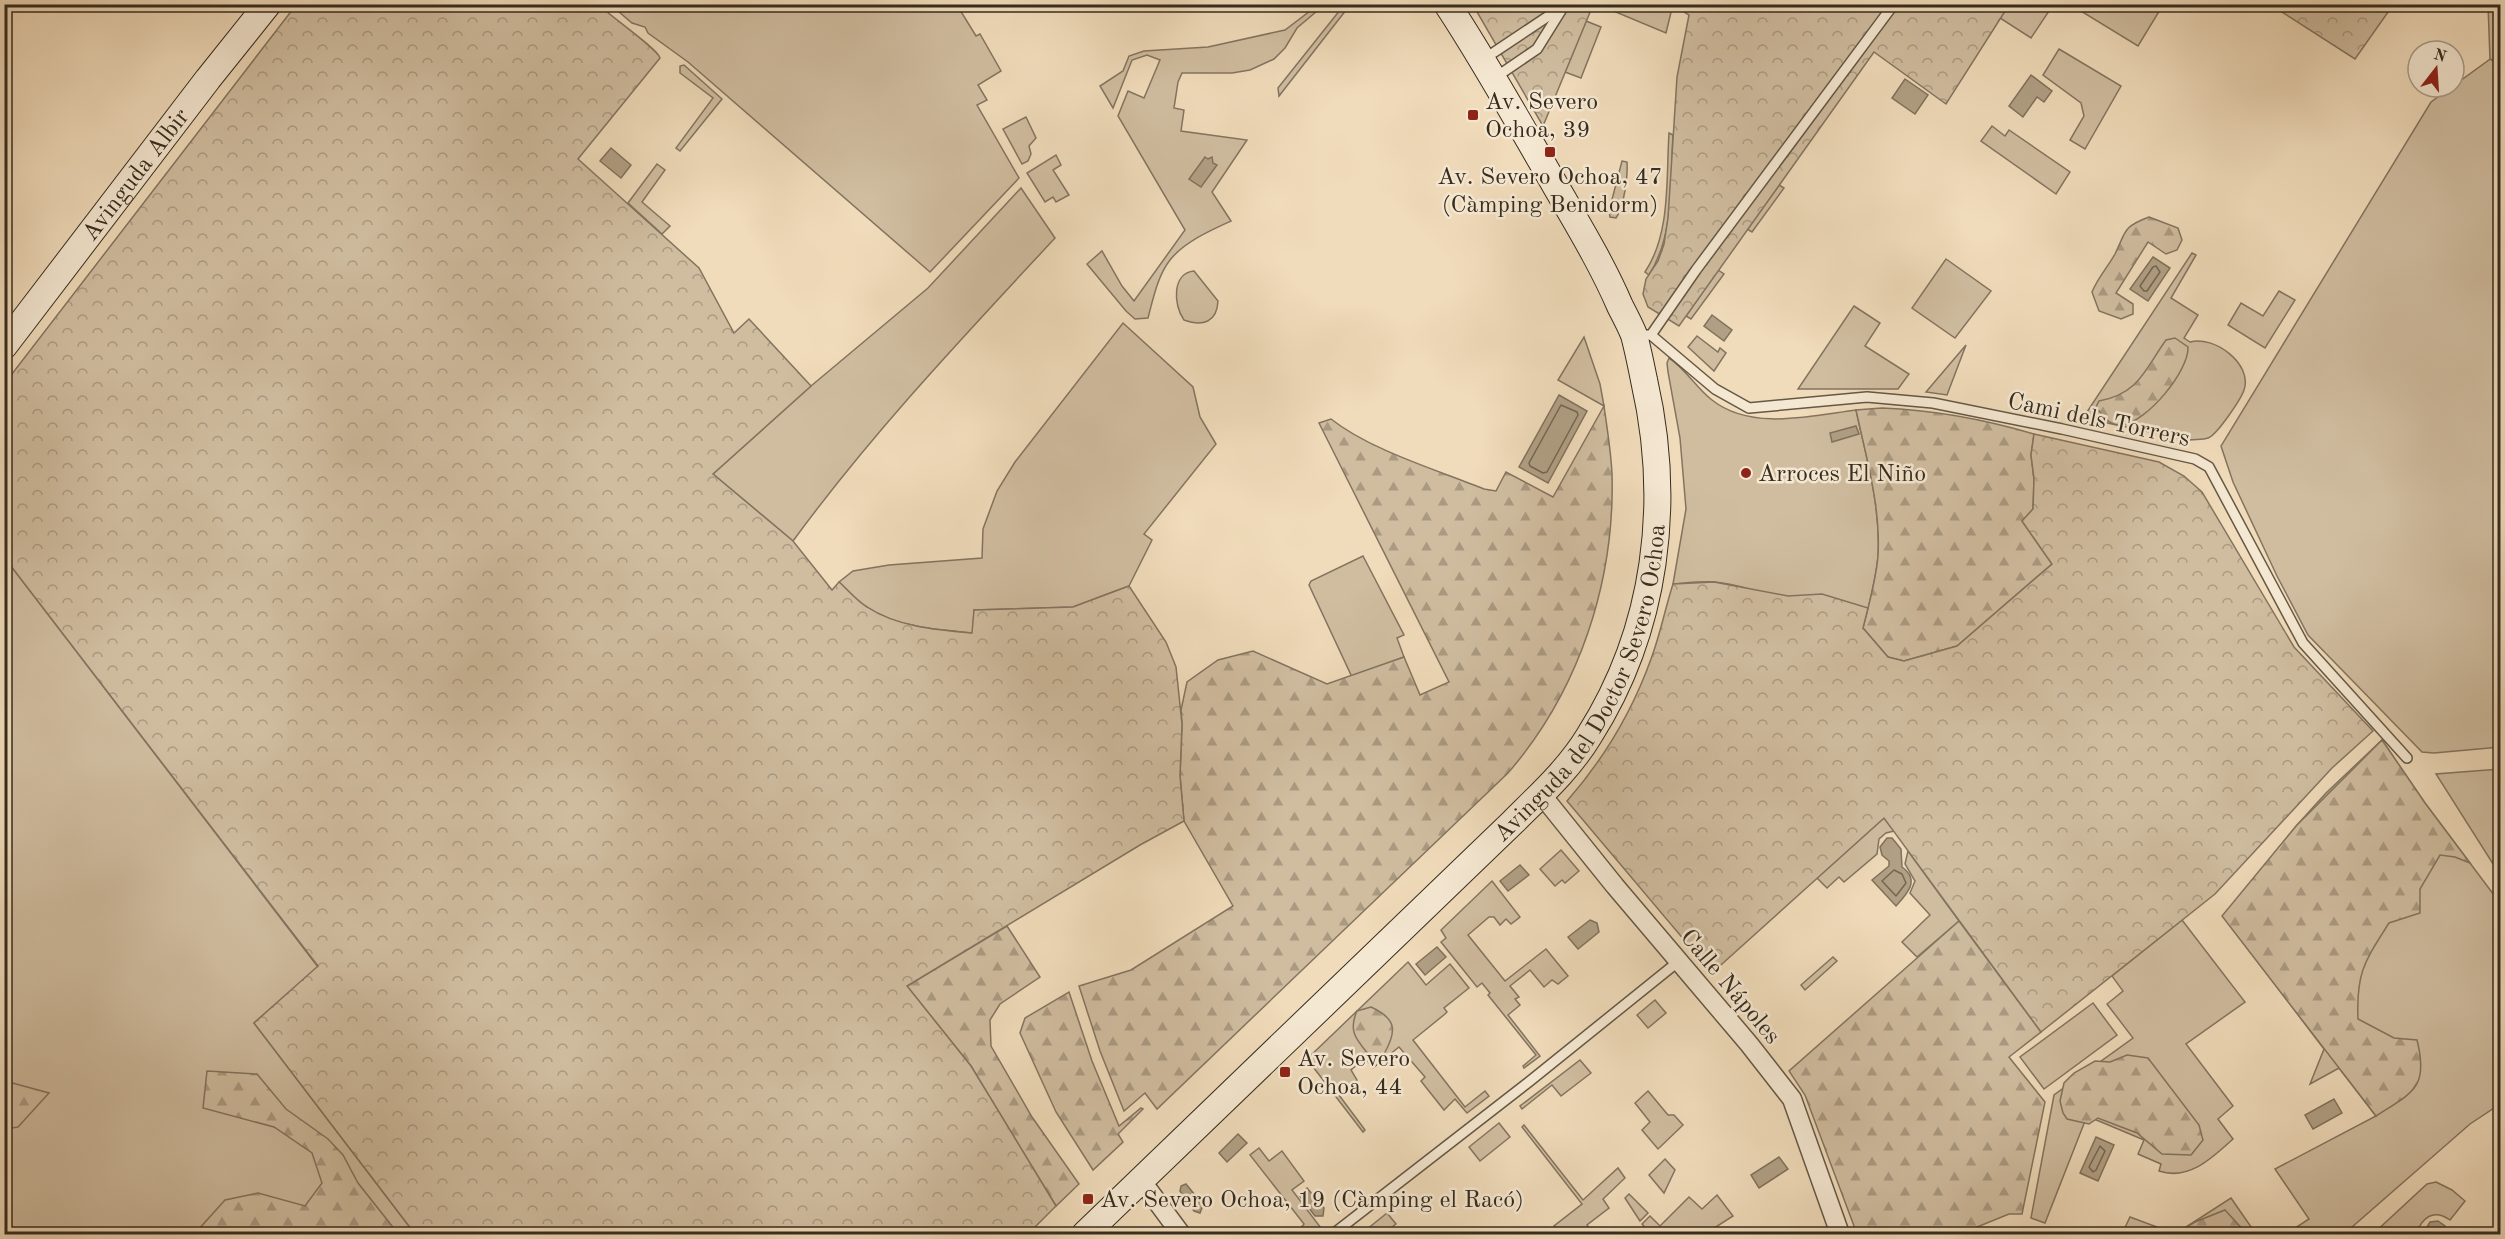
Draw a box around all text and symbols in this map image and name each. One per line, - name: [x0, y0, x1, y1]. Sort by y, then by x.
- north arrow: [2406, 39, 2466, 99]
- text: N: [2432, 47, 2449, 66]
- place label: Av. Severo Ochoa, 39: [1485, 91, 1598, 143]
- street label: Avinguda Albir: [79, 105, 195, 246]
- marker: Av. Severo Ochoa, 39: [1466, 108, 1480, 122]
- marker: Av. Severo Ochoa, 47 (Càmping Benidorm): [1543, 145, 1557, 159]
- place label: Av. Severo Ochoa, 47 (Càmping Benidorm): [1437, 166, 1663, 218]
- street label: Cami dels Torrers: [2005, 390, 2192, 452]
- place label: Arroces El Niño: [1758, 463, 1926, 487]
- marker: Arroces El Niño: [1739, 466, 1753, 480]
- street label: Avinguda del Doctor Severo Ochoa: [1490, 523, 1671, 847]
- street label: Calle Nápoles: [1675, 925, 1784, 1049]
- place label: Av. Severo Ochoa, 44: [1297, 1048, 1410, 1100]
- marker: Av. Severo Ochoa, 44: [1278, 1065, 1292, 1079]
- place label: Av. Severo Ochoa, 19 (Càmping el Racó): [1100, 1189, 1524, 1213]
- marker: Av. Severo Ochoa, 19 (Càmping el Racó): [1081, 1192, 1095, 1206]

